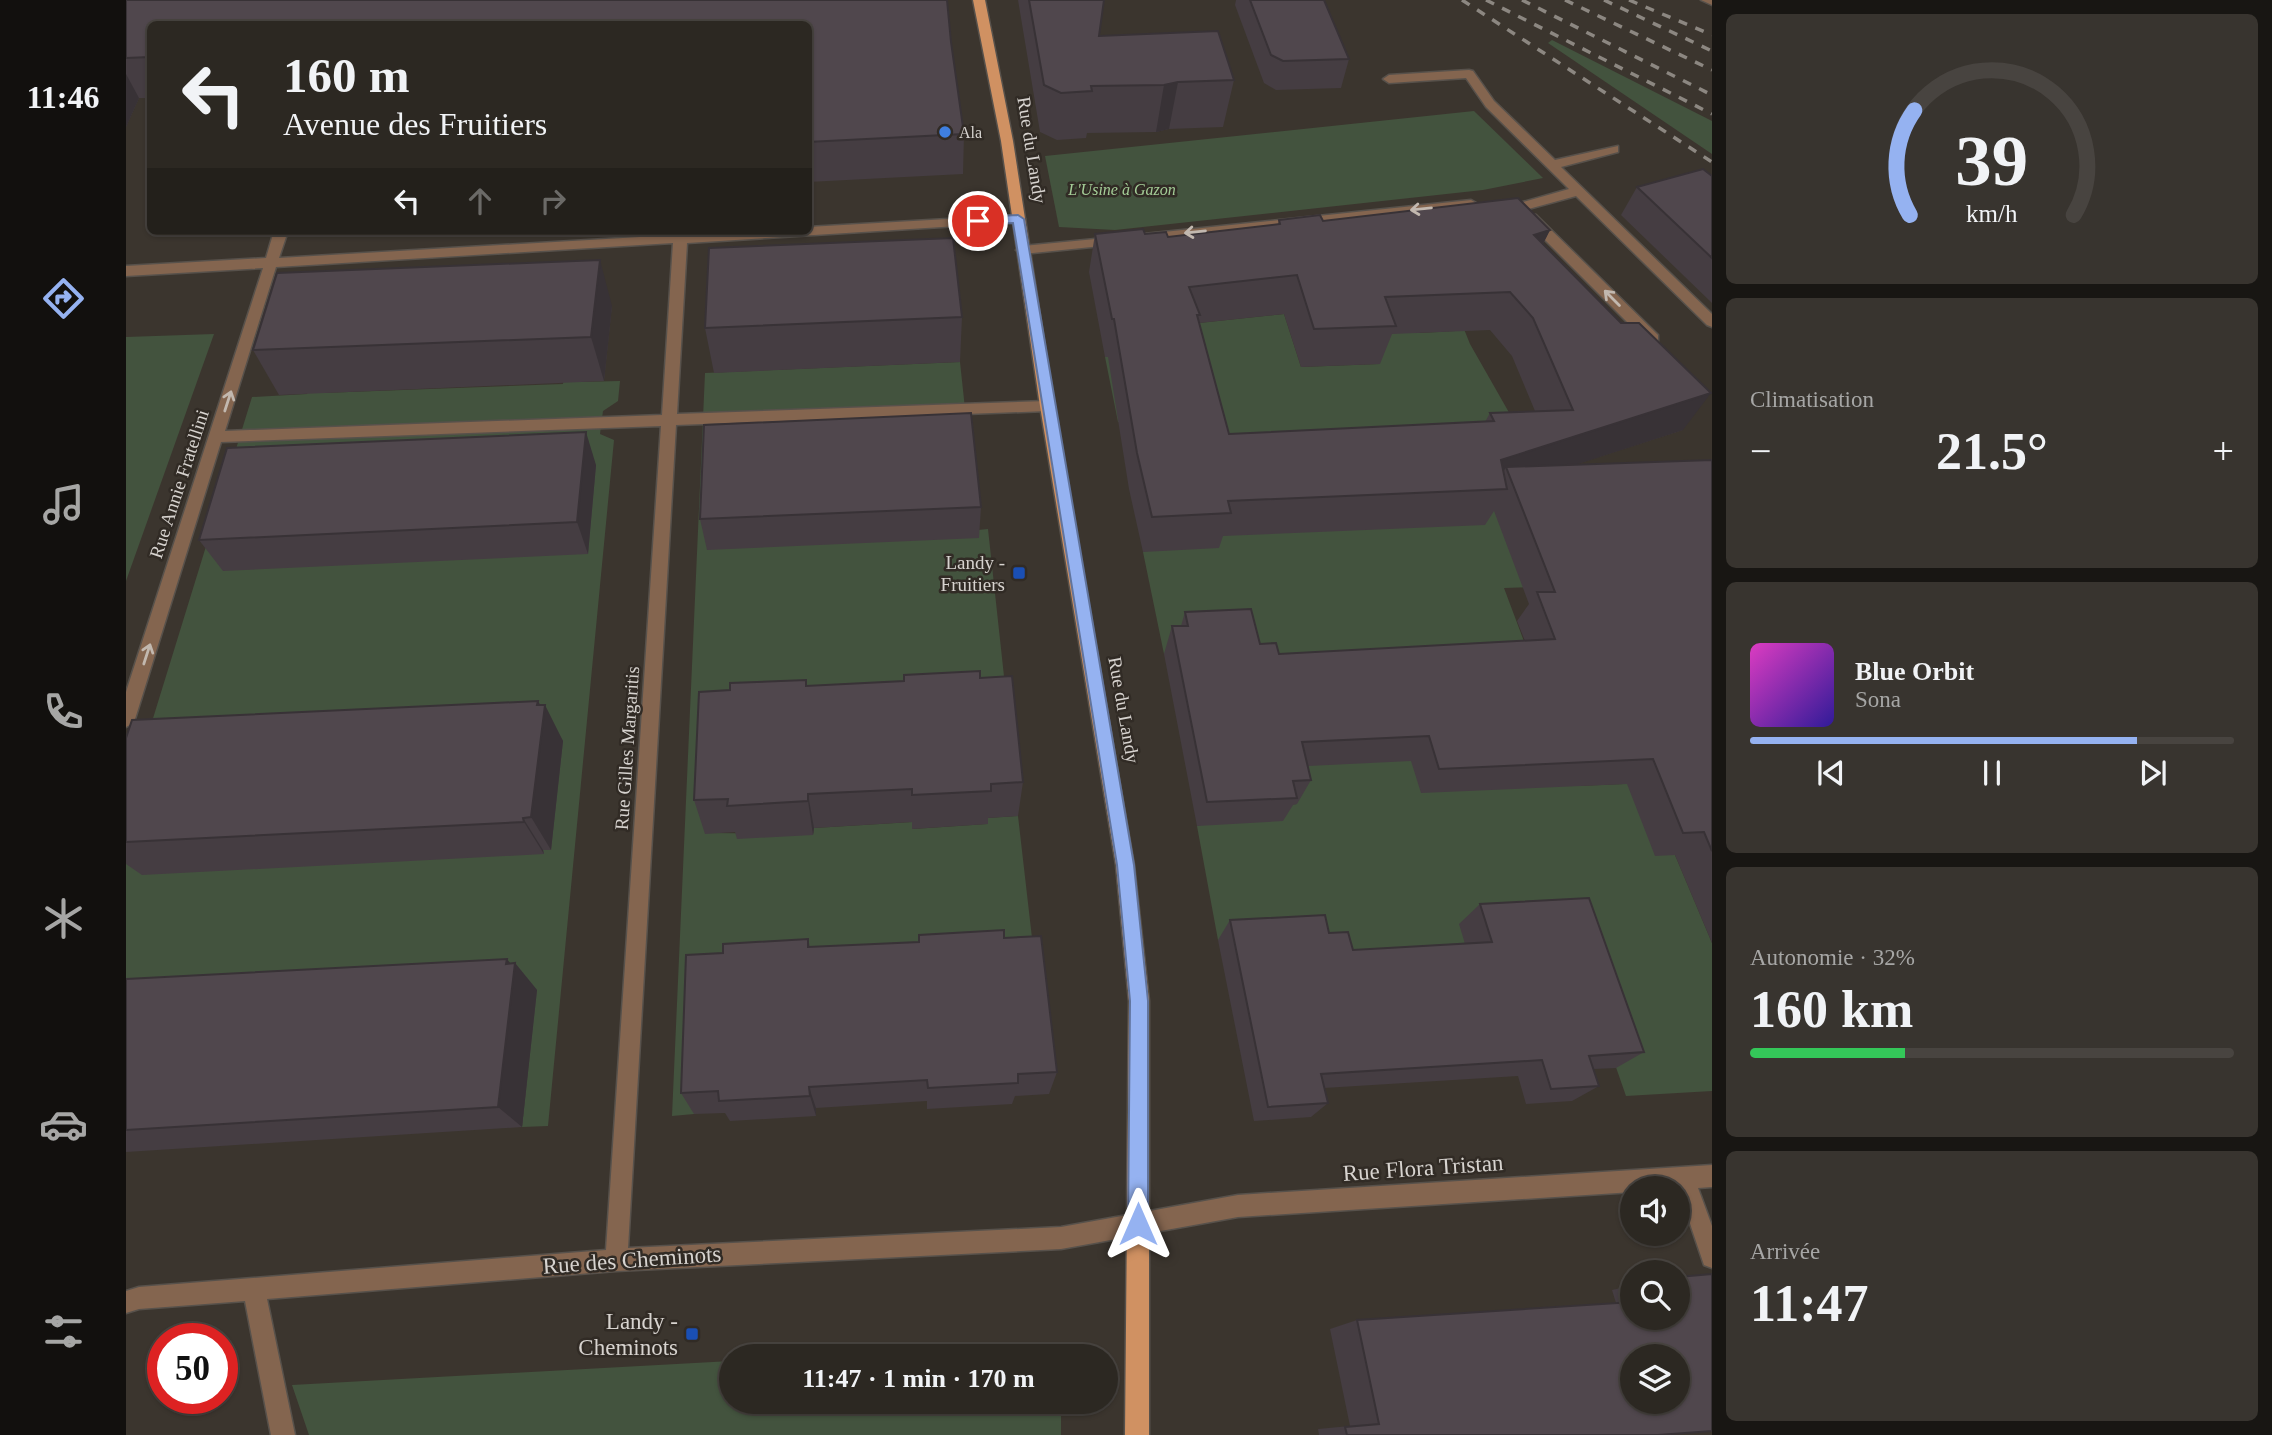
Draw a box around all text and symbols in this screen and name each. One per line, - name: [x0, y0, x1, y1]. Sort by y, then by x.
- text: 160 m: [283, 48, 410, 103]
- icon: left: [168, 49, 259, 140]
- text: 11:46: [27, 79, 99, 115]
- street label: Rue du Landy: [1013, 95, 1051, 205]
- text: Avenue des Fruitiers: [283, 106, 547, 142]
- text: 39: [1956, 120, 2028, 201]
- marker: Ala: [937, 124, 953, 140]
- place label: Ala: [959, 124, 982, 141]
- park label: L'Usine à Gazon: [1067, 181, 1176, 198]
- icon: left: [388, 182, 426, 220]
- icon: ahead: [461, 182, 499, 220]
- icon: right: [534, 182, 572, 220]
- pin: [948, 191, 1008, 251]
- text: km/h: [1966, 200, 2018, 227]
- icon: arrive: [959, 202, 997, 240]
- one-way arrow: [1410, 203, 1433, 216]
- one-way arrow: [1184, 226, 1207, 239]
- icon: directions: [39, 274, 88, 323]
- one-way arrow: [1604, 290, 1621, 307]
- text: Climatisation: [1750, 387, 1874, 412]
- one-way arrow: [223, 391, 235, 413]
- street label: Rue Annie Fratellini: [145, 407, 213, 561]
- text: 21.5°: [1936, 423, 2048, 480]
- text: −: [1750, 430, 1771, 472]
- text: +: [2213, 430, 2234, 472]
- icon: music: [39, 480, 88, 529]
- place label: Landy - Fruitiers: [941, 552, 1005, 595]
- marker: Landy - Fruitiers: [1011, 565, 1027, 581]
- one-way arrow: [142, 643, 154, 665]
- street label: Rue du Landy: [1104, 655, 1144, 765]
- text: Blue Orbit: [1855, 657, 1974, 686]
- street label: Rue Gilles Margaritis: [611, 665, 643, 831]
- icon: phone: [39, 687, 88, 736]
- text: Sona: [1855, 687, 1901, 712]
- icon: previous: [1812, 754, 1850, 792]
- icon: pause: [1973, 754, 2011, 792]
- icon: next: [2134, 754, 2172, 792]
- icon: climate: [39, 894, 88, 943]
- text: Autonomie · 32%: [1750, 945, 1915, 970]
- text: 160 km: [1750, 981, 1913, 1038]
- icon: car: [39, 1100, 88, 1149]
- street label: Rue Flora Tristan: [1342, 1150, 1505, 1186]
- map controls: [1620, 1176, 1690, 1414]
- button: sound: [1620, 1176, 1690, 1246]
- position arrow: [1101, 1187, 1175, 1261]
- text: Arrivée: [1750, 1239, 1820, 1264]
- street label: Rue des Cheminots: [542, 1241, 722, 1279]
- button: search: [1620, 1260, 1690, 1330]
- text: 11:47: [1750, 1275, 1868, 1332]
- icon: filters: [39, 1307, 88, 1356]
- place label: Landy - Cheminots: [578, 1309, 678, 1360]
- speed limit sign: 50: [147, 1323, 238, 1414]
- marker: Landy - Cheminots: [684, 1326, 700, 1342]
- button: layers: [1620, 1344, 1690, 1414]
- text: 11:47 · 1 min · 170 m: [802, 1364, 1035, 1393]

